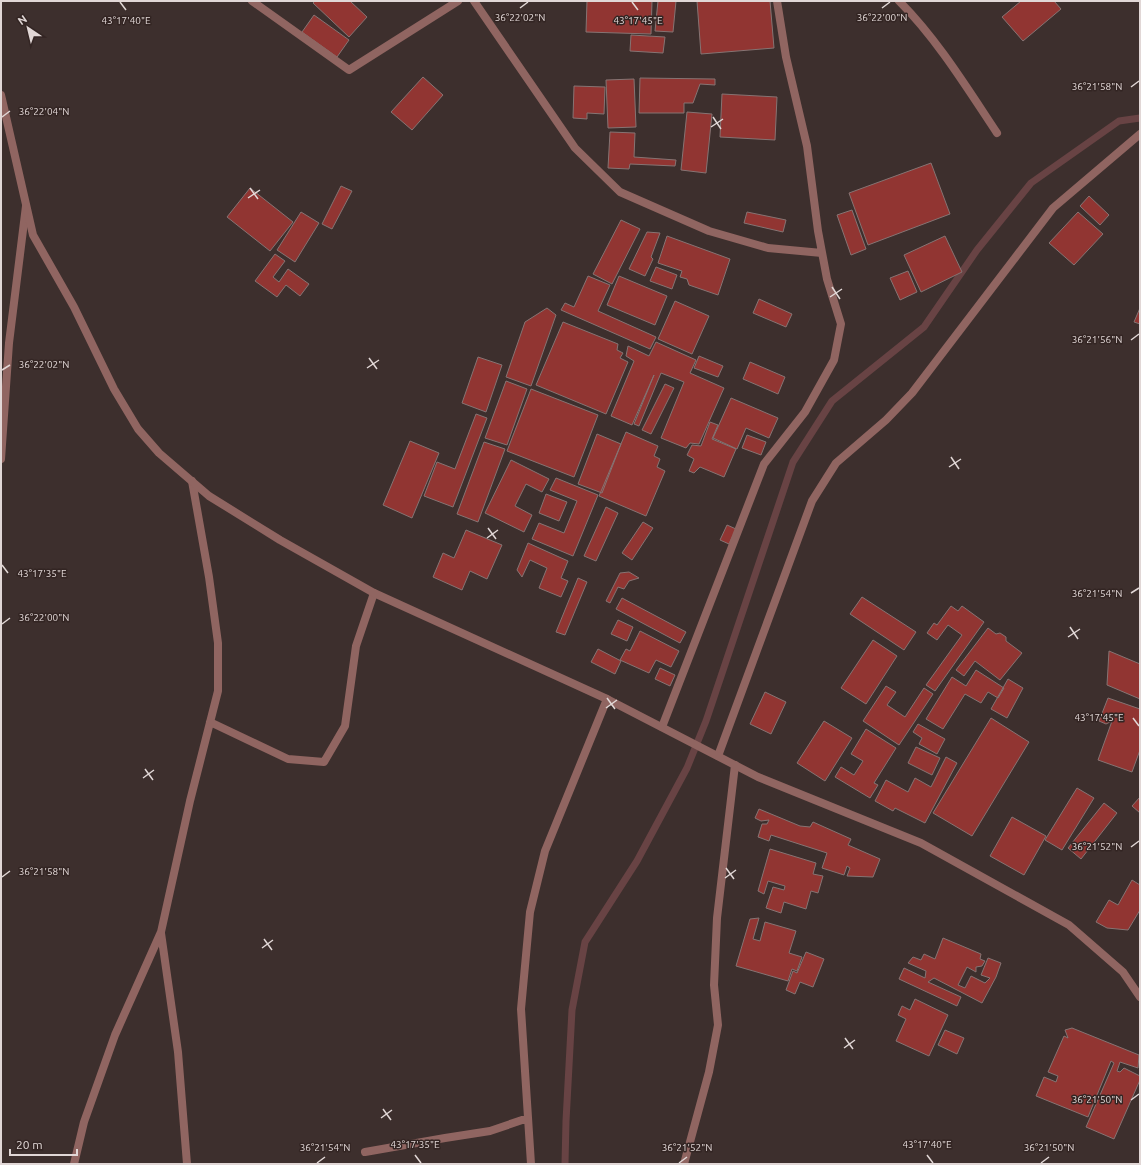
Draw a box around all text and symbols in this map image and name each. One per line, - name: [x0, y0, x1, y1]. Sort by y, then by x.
- north arrow: [8, 8, 48, 48]
- text: 36°22'02"N: [495, 12, 545, 23]
- text: 36°22'00"N: [857, 12, 907, 23]
- text: N: [15, 13, 29, 27]
- text: 43°17'40"E: [101, 15, 151, 26]
- text: 43°17'45"E: [613, 15, 663, 26]
- text: 36°21'58"N: [1072, 81, 1122, 92]
- text: 36°22'04"N: [19, 106, 69, 117]
- text: 36°21'56"N: [1072, 334, 1122, 345]
- text: 36°22'02"N: [19, 359, 69, 370]
- text: 43°17'35"E: [17, 568, 67, 579]
- text: 36°21'54"N: [1072, 588, 1122, 599]
- text: 36°22'00"N: [19, 612, 69, 623]
- text: 43°17'45"E: [1074, 712, 1124, 723]
- text: 36°21'52"N: [1072, 841, 1122, 852]
- text: 36°21'58"N: [19, 866, 69, 877]
- text: 36°21'50"N: [1072, 1094, 1122, 1105]
- scale bar: [10, 1131, 77, 1157]
- text: 20 m: [16, 1138, 43, 1151]
- text: 43°17'35"E: [390, 1139, 440, 1150]
- text: 43°17'40"E: [902, 1139, 952, 1150]
- text: 36°21'54"N: [300, 1142, 350, 1153]
- text: 36°21'52"N: [662, 1142, 712, 1153]
- text: 36°21'50"N: [1024, 1142, 1074, 1153]

